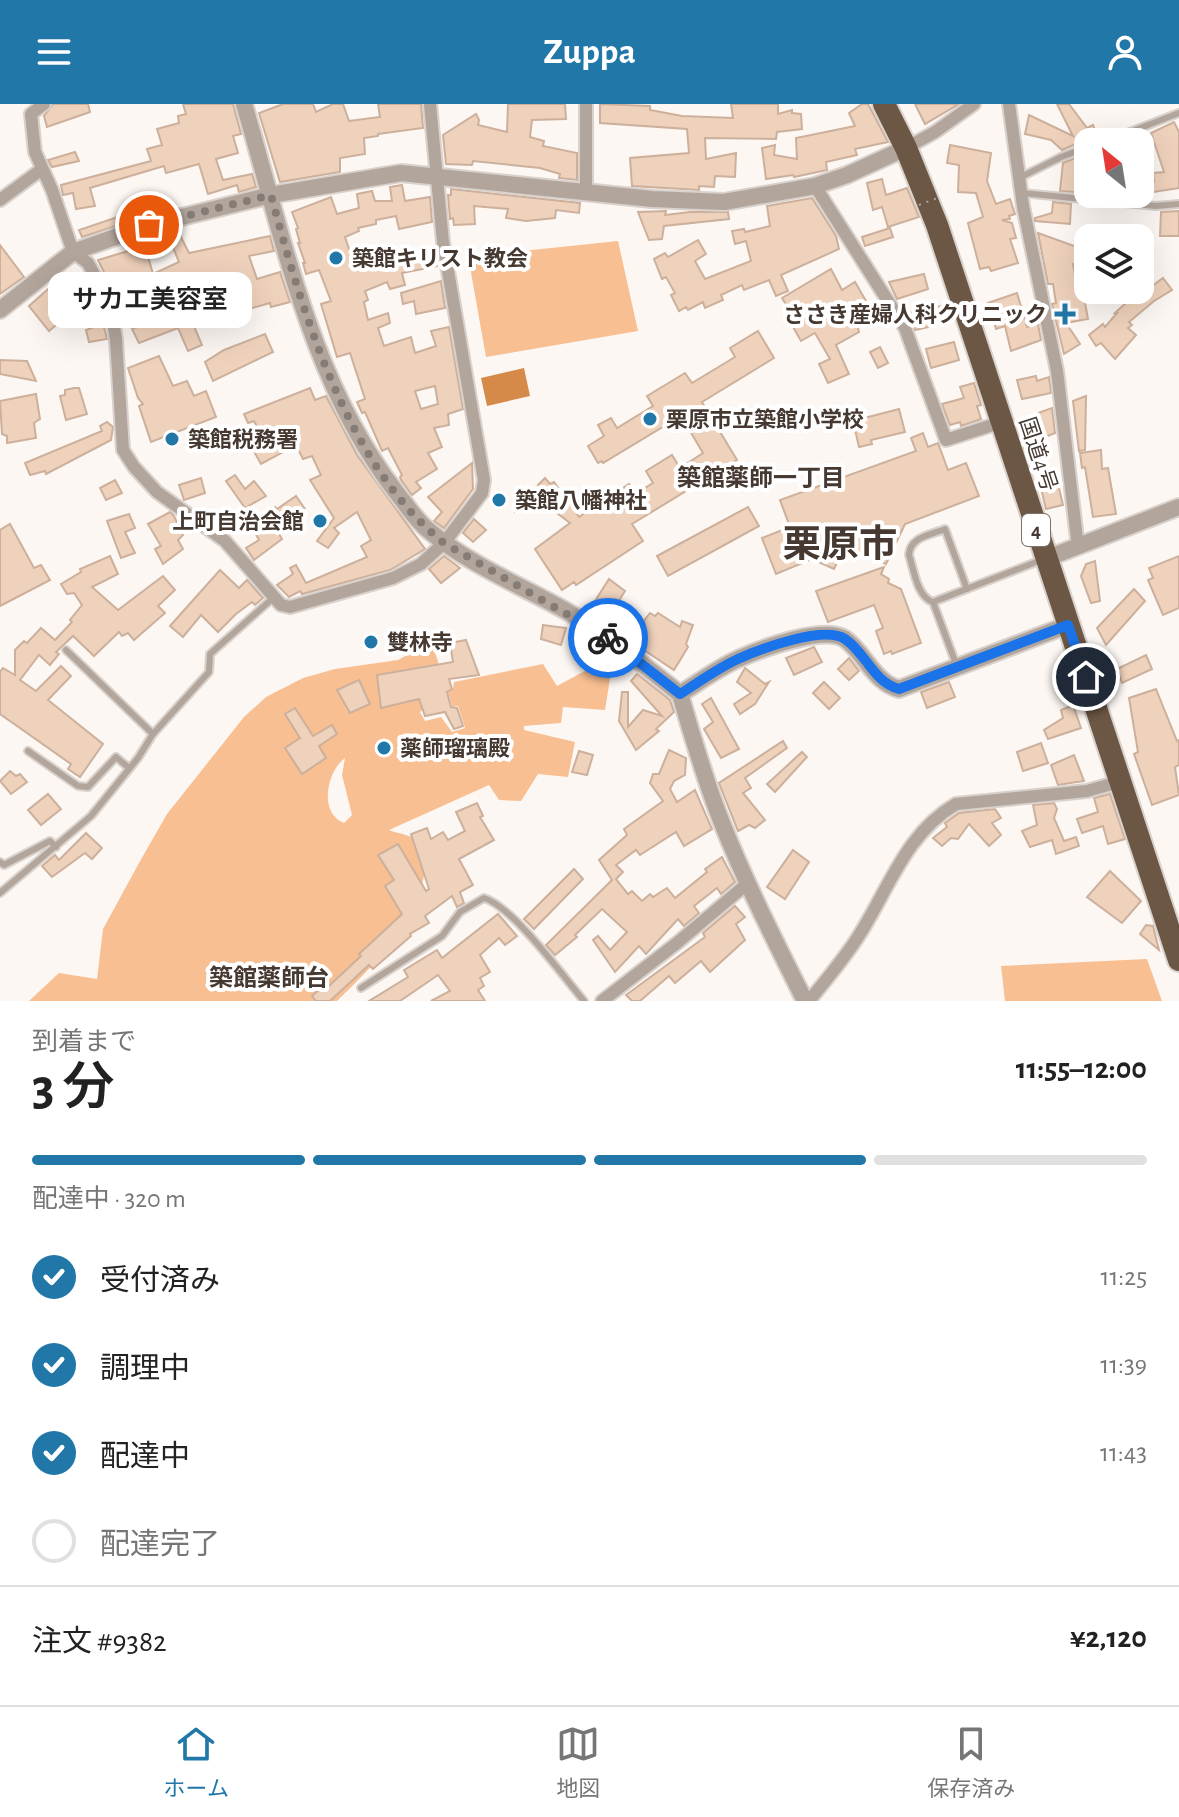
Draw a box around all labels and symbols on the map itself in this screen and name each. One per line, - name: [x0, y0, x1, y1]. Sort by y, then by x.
- north arrow: [1074, 128, 1154, 208]
- pin: [115, 191, 183, 259]
- place label: 築館キリスト教会: [352, 247, 528, 270]
- marker: 築館キリスト教会: [327, 249, 345, 267]
- callout: サカエ美容室: [47, 273, 251, 329]
- place label: ささき産婦人科クリニック: [783, 303, 1047, 326]
- marker: ささき産婦人科クリニック: [1054, 303, 1076, 325]
- place label: 栗原市立築館小学校: [666, 408, 864, 431]
- marker: 栗原市立築館小学校: [641, 410, 659, 428]
- street label: 国道4号: [1016, 414, 1061, 494]
- place label: 築館税務署: [188, 428, 298, 451]
- marker: 築館税務署: [163, 430, 181, 448]
- district label: 築館薬師一丁目: [677, 465, 845, 491]
- place label: 築館八幡神社: [515, 489, 647, 512]
- marker: 築館八幡神社: [490, 491, 508, 509]
- place label: 上町自治会館: [172, 510, 304, 533]
- marker: 上町自治会館: [311, 512, 329, 530]
- road number: 4: [1022, 514, 1050, 546]
- district label: 栗原市: [783, 524, 897, 565]
- courier: [568, 598, 648, 678]
- place label: 雙林寺: [387, 631, 453, 654]
- marker: 雙林寺: [362, 633, 380, 651]
- pin: [1052, 643, 1120, 711]
- place label: 薬師瑠璃殿: [400, 737, 510, 760]
- marker: 薬師瑠璃殿: [375, 739, 393, 757]
- district label: 築館薬師台: [209, 965, 329, 991]

